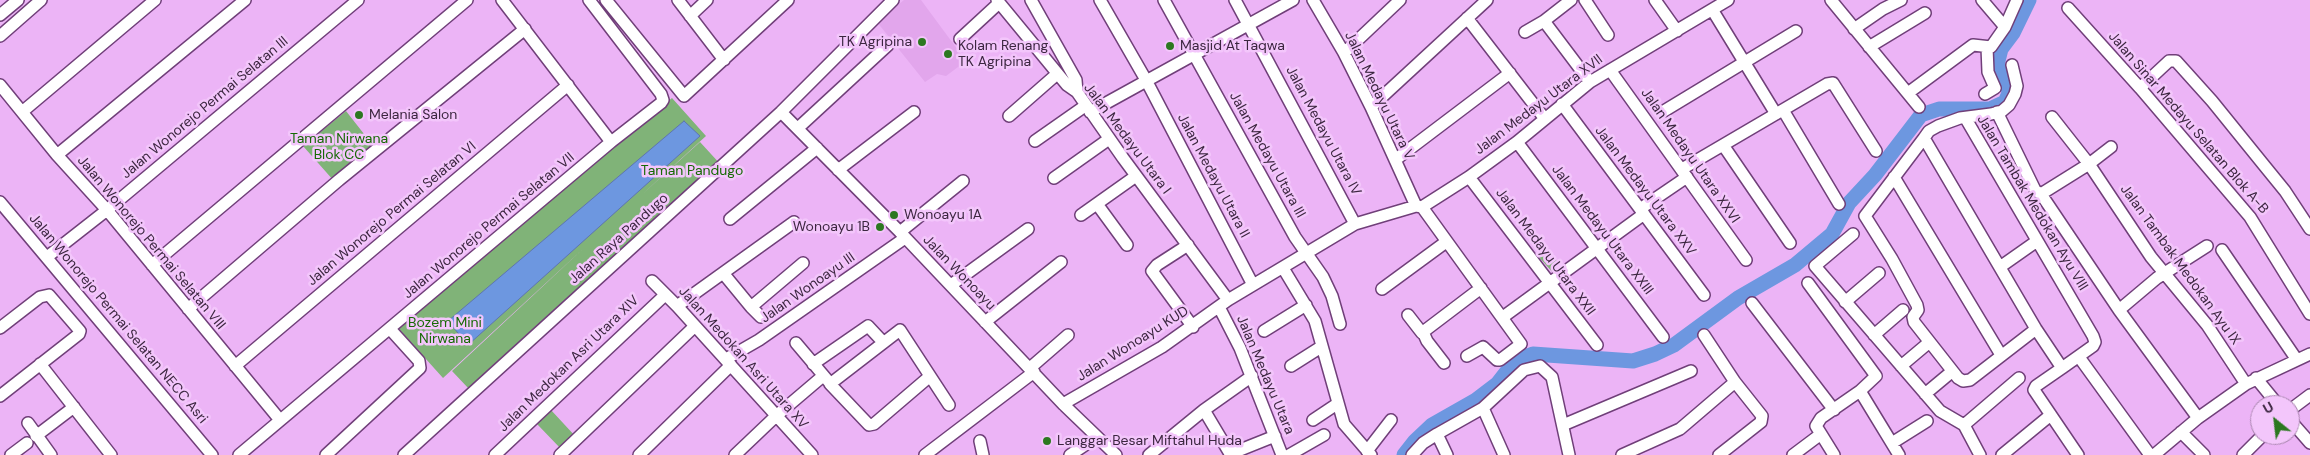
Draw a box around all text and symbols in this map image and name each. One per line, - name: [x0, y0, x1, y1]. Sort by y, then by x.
- street label: Jalan Medayu Utara V: [1341, 29, 1417, 163]
- street label: Jalan Sinar Medayu Selatan Blok A-B: [2104, 29, 2272, 217]
- street label: Jalan Wonorejo Permai Selatan III: [118, 33, 292, 183]
- place label: TK Agripina: [839, 34, 912, 50]
- marker: TK Agripina: [916, 36, 928, 48]
- place label: Kolam Renang TK Agripina: [958, 38, 1048, 70]
- place label: Masjid At Taqwa: [1180, 38, 1285, 54]
- marker: Masjid At Taqwa: [1164, 40, 1176, 52]
- marker: Kolam Renang TK Agripina: [942, 48, 954, 60]
- street label: Jalan Medayu Utara XVII: [1472, 51, 1606, 159]
- street label: Jalan Medayu Utara IV: [1282, 63, 1364, 199]
- street label: Jalan Medayu Utara I: [1080, 80, 1174, 198]
- street label: Jalan Medayu Utara XXVI: [1637, 85, 1743, 227]
- street label: Jalan Medayu Utara III: [1225, 89, 1309, 221]
- place label: Melania Salon: [369, 107, 457, 123]
- marker: Melania Salon: [353, 109, 365, 121]
- street label: Jalan Medayu Utara II: [1173, 111, 1253, 241]
- street label: Jalan Tambak Medokan Ayu VIII: [1973, 112, 2091, 294]
- street label: Jalan Medayu Utara XXV: [1591, 123, 1699, 259]
- park label: Taman Nirwana Blok CC: [290, 131, 388, 164]
- street label: Jalan Wonorejo Permai Selatan VI: [304, 138, 480, 290]
- street label: Jalan Wonorejo Permai Selatan VII: [400, 149, 578, 303]
- street label: Jalan Wonorejo Permai Selatan VIII: [73, 153, 229, 333]
- street label: Jalan Medayu Utara XXIII: [1548, 162, 1656, 298]
- park label: Taman Pandugo: [641, 163, 743, 179]
- street label: Jalan Tambak Medokan Ayu IX: [2116, 182, 2244, 348]
- street label: Jalan Medayu Utara XXII: [1492, 185, 1598, 319]
- street label: Jalan Raya Pandugo: [566, 190, 672, 288]
- place label: Wonoayu 1A: [904, 207, 982, 223]
- marker: Wonoayu 1A: [888, 209, 900, 221]
- street label: Jalan Wonorejo Permai Selatan NECC Asri: [25, 211, 211, 427]
- place label: Wonoayu 1B: [793, 219, 870, 235]
- marker: Wonoayu 1B: [874, 221, 886, 233]
- street label: Jalan Wonoayu: [919, 232, 999, 314]
- street label: Jalan Wonoayu III: [758, 249, 858, 327]
- street label: Jalan Medokan Asri Utara XV: [675, 283, 811, 433]
- street label: Jalan Medokan Asri Utara XIV: [495, 292, 643, 436]
- street label: Jalan Wonoayu KUD: [1074, 303, 1192, 385]
- street label: Jalan Medayu Utara: [1232, 313, 1298, 437]
- park label: Bozem Mini Nirwana: [408, 315, 482, 348]
- north arrow: [2250, 395, 2300, 445]
- text: U: [2260, 398, 2277, 418]
- place label: Langgar Besar Miftahul Huda: [1057, 433, 1242, 449]
- marker: Langgar Besar Miftahul Huda: [1041, 435, 1053, 447]

